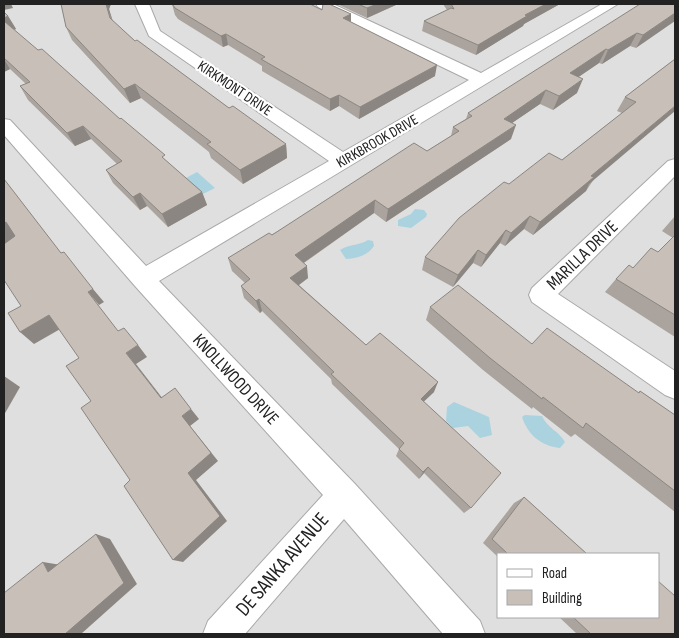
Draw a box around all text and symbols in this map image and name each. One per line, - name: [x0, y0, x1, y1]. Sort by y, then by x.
- street label: KIRKMONT DRIVE: [194, 56, 276, 120]
- street label: KIRKBROOK DRIVE: [333, 110, 421, 172]
- street label: MARILLA DRIVE: [542, 216, 622, 294]
- street label: KNOLLWOOD DRIVE: [188, 330, 283, 429]
- street label: DE SANKA AVENUE: [231, 507, 334, 621]
- legend: [497, 553, 659, 618]
- text: Road: [542, 564, 567, 583]
- text: Building: [542, 589, 582, 608]

